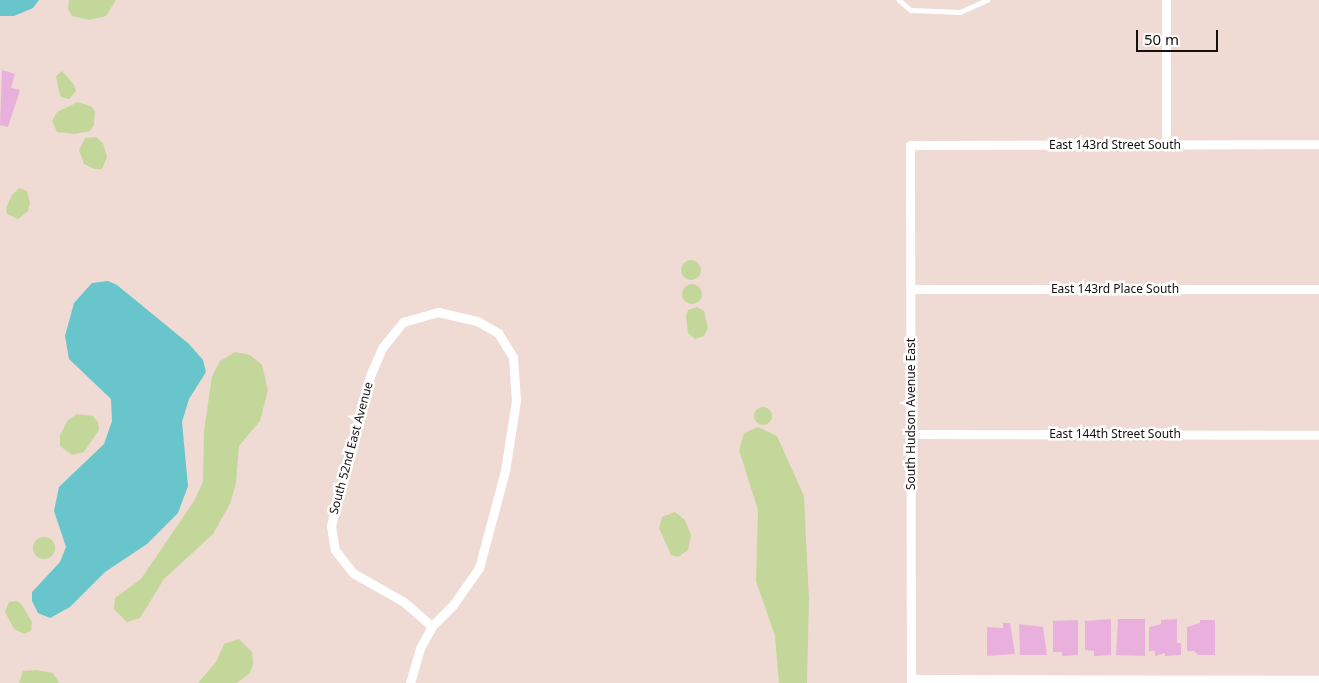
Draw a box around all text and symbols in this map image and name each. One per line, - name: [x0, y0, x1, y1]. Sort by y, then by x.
- scale bar: [1139, 20, 1222, 52]
- text: 50 m: [1144, 29, 1179, 49]
- street label: East 143rd Street South: [1049, 138, 1181, 152]
- street label: East 143rd Place South: [1051, 282, 1179, 296]
- street label: South Hudson Avenue East: [904, 338, 918, 490]
- street label: South 52nd East Avenue: [326, 380, 376, 516]
- street label: East 144th Street South: [1049, 427, 1181, 441]

